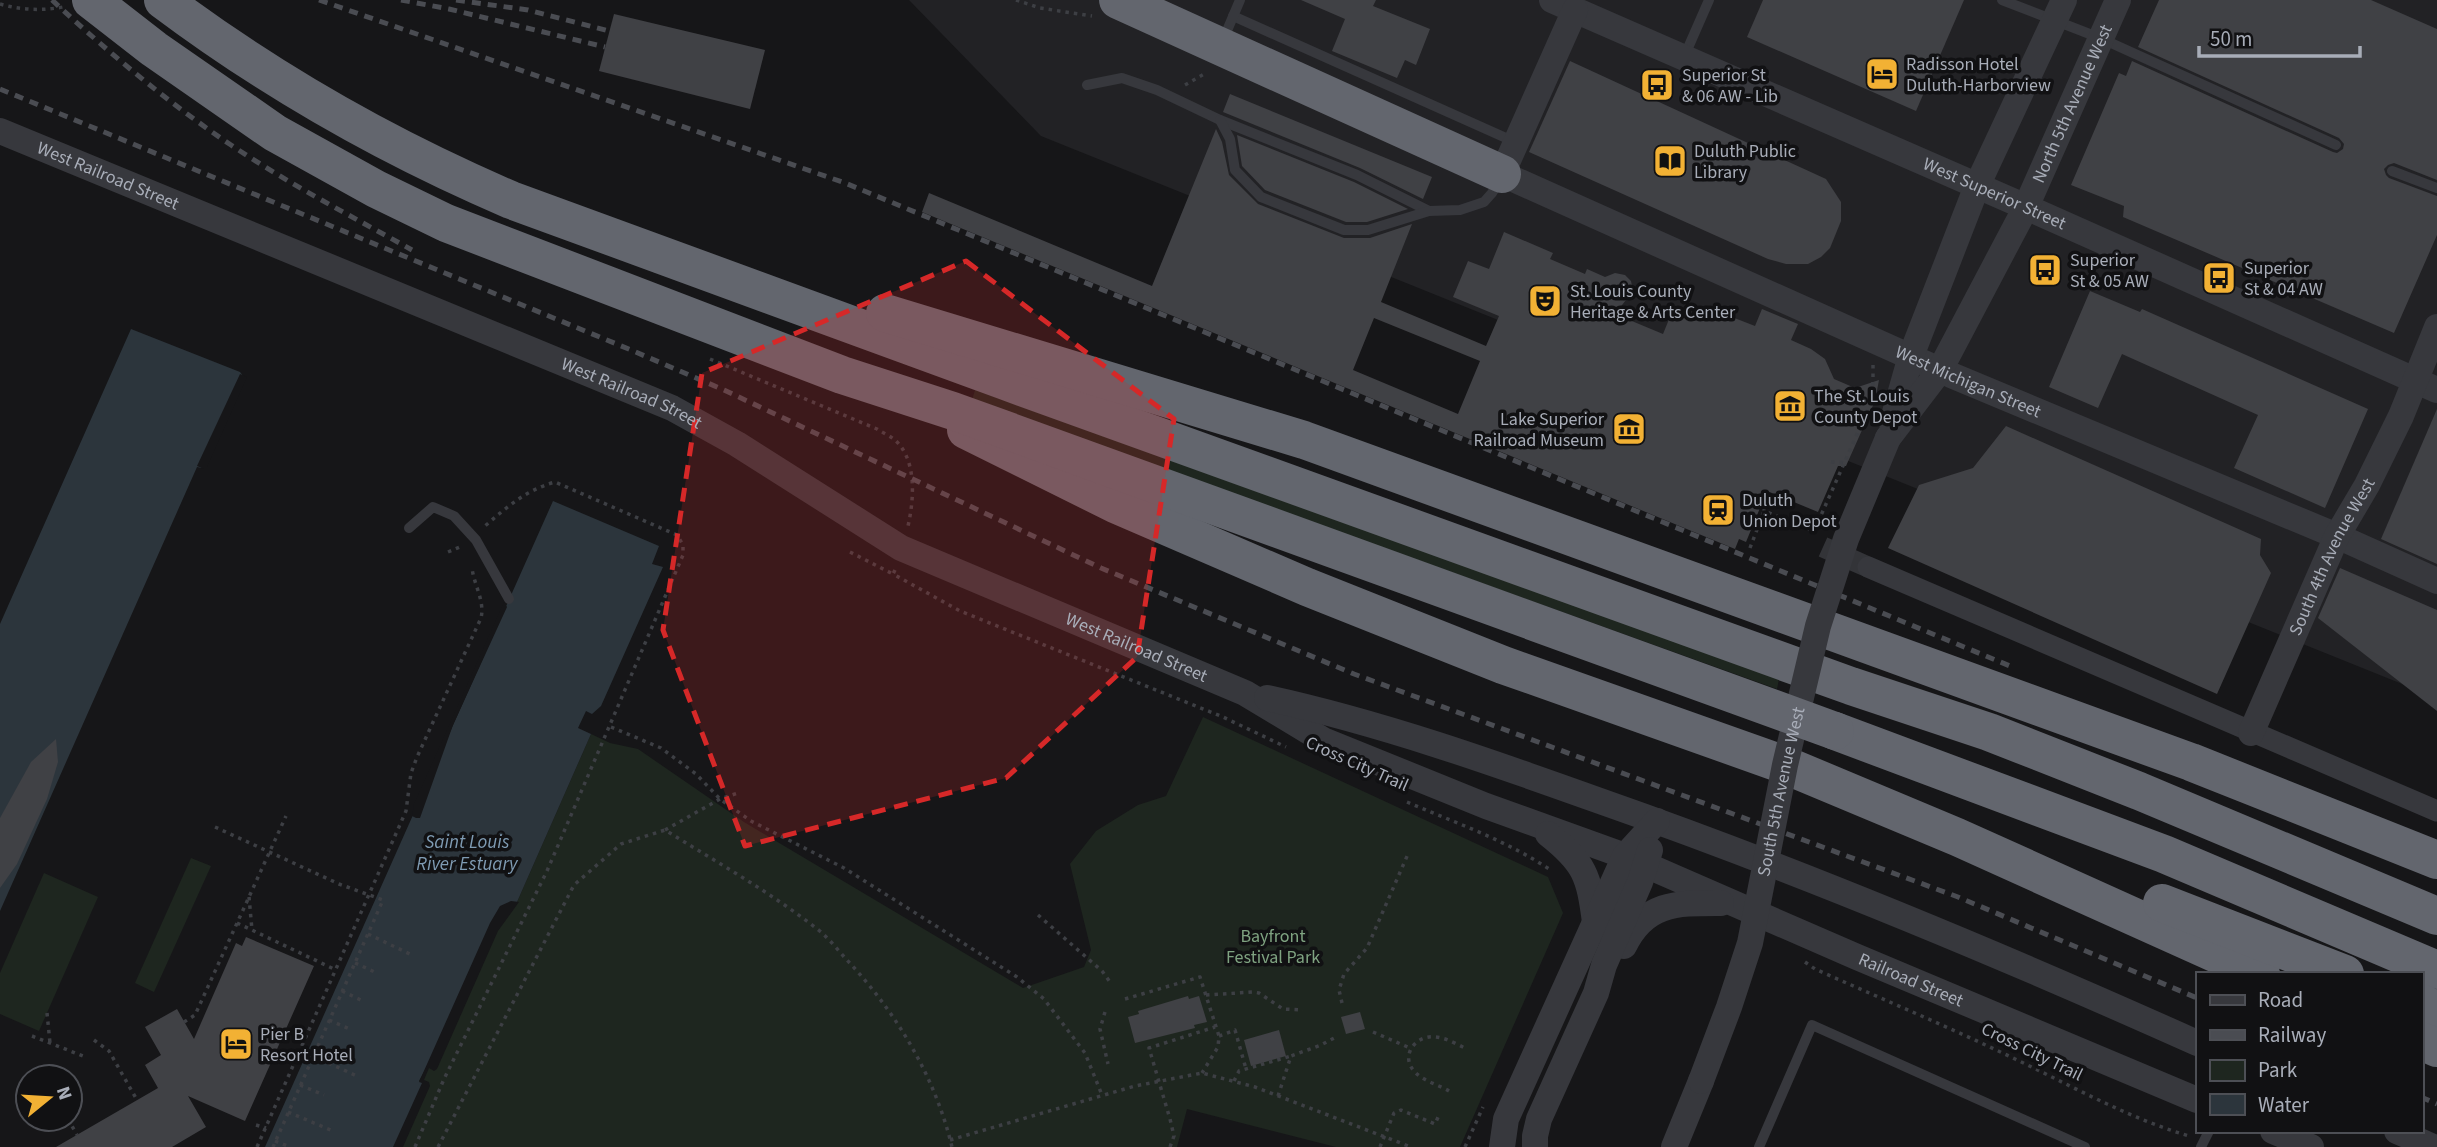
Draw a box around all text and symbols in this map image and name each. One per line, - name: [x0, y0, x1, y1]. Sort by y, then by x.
- scale bar: [2199, 14, 2360, 58]
- street label: North 5th Avenue West: [2026, 20, 2118, 187]
- text: 50 m: [2210, 24, 2252, 54]
- place label: Radisson Hotel Duluth-Harborview: [1906, 52, 2051, 98]
- hotel icon: Radisson Hotel Duluth-Harborview: [1863, 55, 1901, 93]
- place label: Superior St & 06 AW - Lib: [1682, 63, 1778, 109]
- bus stop icon: Superior St & 06 AW - Lib: [1638, 66, 1676, 104]
- street label: West Railroad Street: [33, 135, 183, 216]
- place label: Duluth Public Library: [1694, 139, 1796, 185]
- library icon: Duluth Public Library: [1651, 142, 1689, 180]
- street label: West Superior Street: [1919, 151, 2070, 236]
- place label: Superior St & 05 AW: [2070, 248, 2149, 294]
- bus stop icon: Superior St & 05 AW: [2026, 251, 2064, 289]
- place label: Superior St & 04 AW: [2244, 256, 2323, 302]
- bus stop icon: Superior St & 04 AW: [2200, 259, 2238, 297]
- place label: St. Louis County Heritage & Arts Center: [1570, 279, 1736, 325]
- theatre icon: St. Louis County Heritage & Arts Center: [1526, 282, 1564, 320]
- street label: West Michigan Street: [1891, 339, 2045, 424]
- street label: West Railroad Street: [557, 351, 707, 435]
- place label: The St. Louis County Depot: [1814, 384, 1917, 430]
- museum icon: The St. Louis County Depot: [1771, 387, 1809, 425]
- place label: Lake Superior Railroad Museum: [1473, 407, 1605, 453]
- museum icon: Lake Superior Railroad Museum: [1610, 410, 1648, 448]
- street label: South 4th Avenue West: [2283, 474, 2381, 639]
- place label: Duluth Union Depot: [1742, 488, 1837, 534]
- station icon: Duluth Union Depot: [1699, 491, 1737, 529]
- street label: West Railroad Street: [1062, 606, 1211, 688]
- street label: South 5th Avenue West: [1751, 704, 1811, 878]
- street label: Cross City Trail: [1302, 730, 1412, 798]
- water label: Saint Louis River Estuary: [416, 829, 519, 878]
- park label: Bayfront Festival Park: [1226, 924, 1320, 970]
- street label: Railroad Street: [1855, 947, 1967, 1013]
- legend: [2196, 972, 2423, 1133]
- text: Road: [2258, 985, 2303, 1015]
- street label: Cross City Trail: [1977, 1017, 2087, 1087]
- text: Railway: [2258, 1020, 2326, 1050]
- place label: Pier B Resort Hotel: [260, 1022, 353, 1068]
- hotel icon: Pier B Resort Hotel: [217, 1025, 255, 1063]
- text: Park: [2258, 1055, 2298, 1085]
- north arrow: [14, 1063, 84, 1133]
- text: N: [49, 1083, 79, 1103]
- text: Water: [2258, 1090, 2310, 1120]

